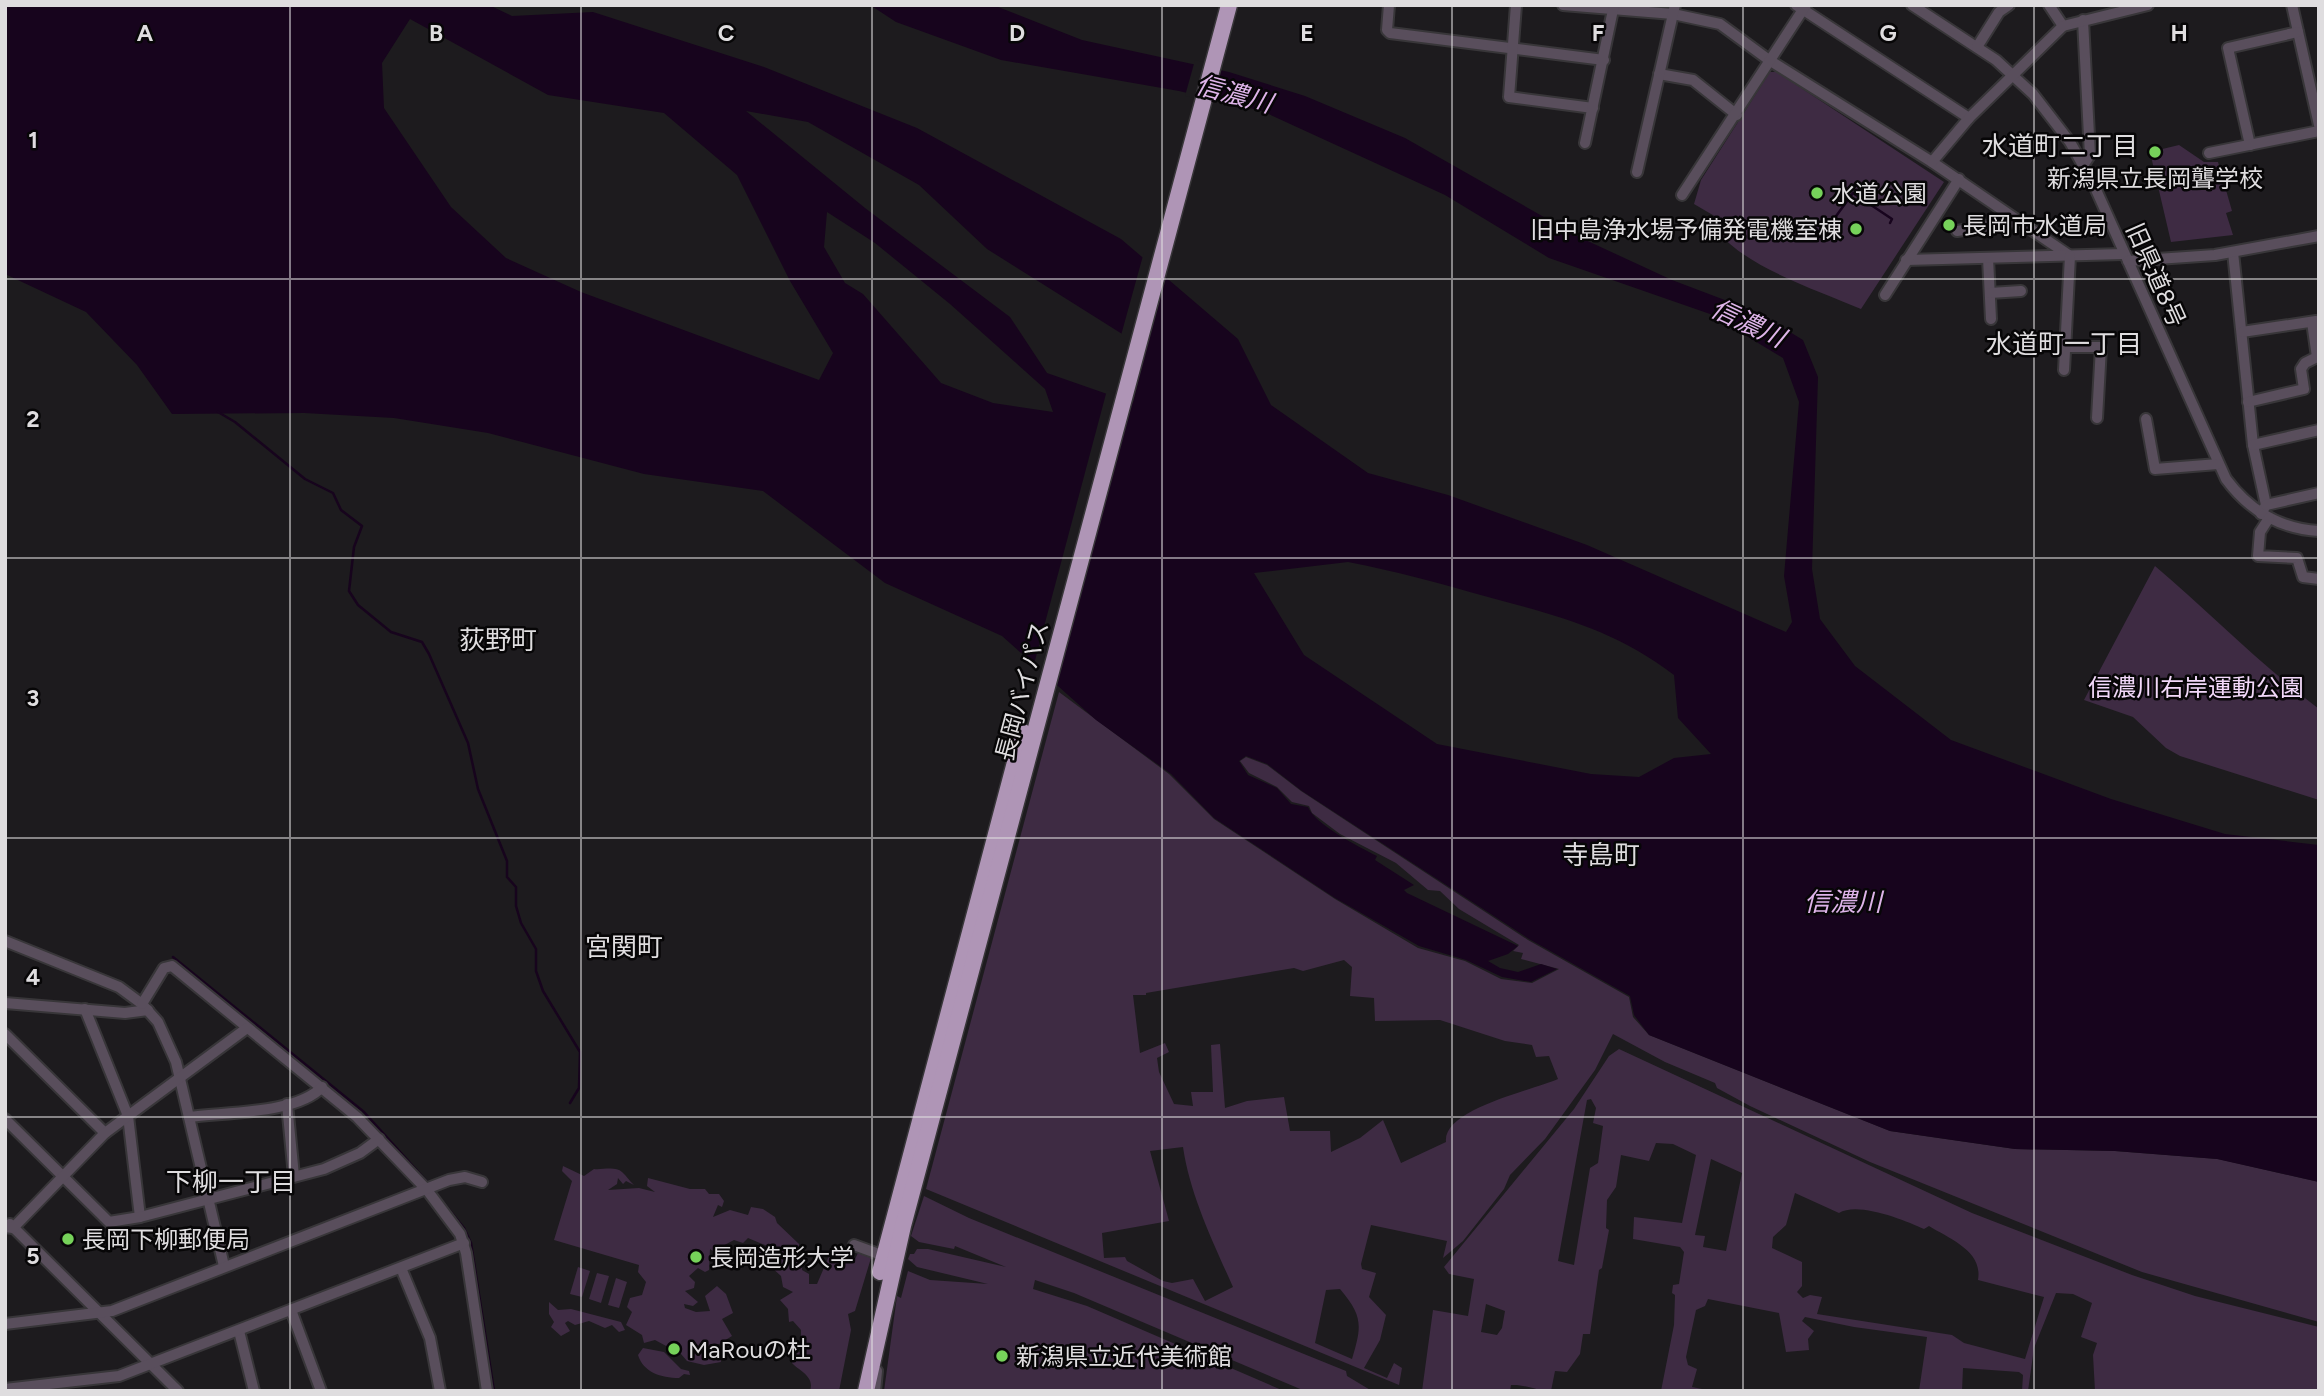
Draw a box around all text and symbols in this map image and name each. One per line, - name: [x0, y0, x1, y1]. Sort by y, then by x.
- text: A: [137, 19, 154, 47]
- text: B: [429, 19, 443, 47]
- text: C: [718, 19, 735, 47]
- text: D: [1009, 19, 1025, 47]
- text: E: [1300, 19, 1314, 47]
- text: F: [1592, 19, 1605, 47]
- text: G: [1879, 19, 1897, 47]
- text: H: [2170, 19, 2188, 47]
- water label: 信濃川: [1192, 68, 1279, 120]
- text: 1: [28, 126, 38, 154]
- district label: 水道町二丁目: [1982, 130, 2138, 162]
- marker: 新潟県立長岡聾学校: [2147, 144, 2163, 160]
- place label: 新潟県立長岡聾学校: [2047, 164, 2263, 193]
- place label: 水道公園: [1831, 179, 1927, 208]
- marker: 水道公園: [1809, 185, 1825, 201]
- place label: 長岡市水道局: [1963, 211, 2107, 240]
- place label: 旧中島浄水場予備発電機室棟: [1530, 215, 1842, 244]
- marker: 長岡市水道局: [1941, 217, 1957, 233]
- street label: 旧県道8号: [2120, 219, 2192, 331]
- marker: 旧中島浄水場予備発電機室棟: [1848, 221, 1864, 237]
- water label: 信濃川: [1706, 292, 1793, 355]
- district label: 水道町一丁目: [1986, 328, 2142, 360]
- text: 2: [26, 405, 40, 433]
- street label: 長岡バイパス: [989, 618, 1055, 764]
- district label: 荻野町: [459, 624, 537, 656]
- park label: 信濃川右岸運動公園: [2088, 673, 2304, 702]
- text: 3: [27, 684, 39, 712]
- district label: 寺島町: [1562, 839, 1640, 871]
- water label: 信濃川: [1804, 886, 1885, 918]
- district label: 宮関町: [585, 931, 663, 963]
- text: 4: [26, 963, 40, 991]
- district label: 下柳一丁目: [166, 1166, 296, 1198]
- place label: 長岡下柳郵便局: [82, 1225, 250, 1254]
- marker: 長岡下柳郵便局: [60, 1231, 76, 1247]
- text: 5: [26, 1242, 40, 1270]
- place label: 長岡造形大学: [710, 1243, 854, 1272]
- marker: 長岡造形大学: [688, 1249, 704, 1265]
- place label: MaRouの杜: [688, 1335, 811, 1364]
- marker: MaRouの杜: [666, 1341, 682, 1357]
- place label: 新潟県立近代美術館: [1016, 1342, 1232, 1371]
- marker: 新潟県立近代美術館: [994, 1348, 1010, 1364]

